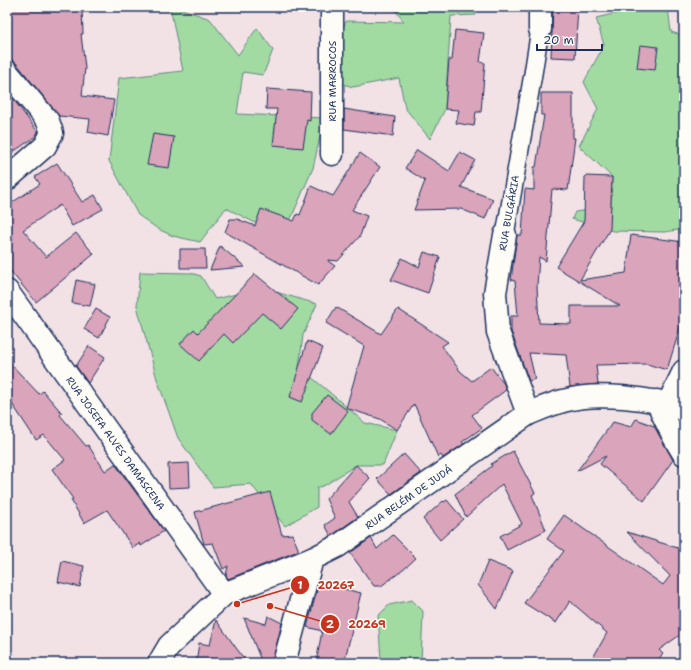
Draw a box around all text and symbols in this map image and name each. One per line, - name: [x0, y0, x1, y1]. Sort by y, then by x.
- scale bar: [537, 26, 602, 52]
- text: 20 m: [543, 32, 574, 48]
- street label: RUA MARROCOS: [326, 40, 339, 121]
- street label: RUA BULGÁRIA: [496, 174, 522, 252]
- street label: RUA JOSEFA ALVES DAMASCENA: [64, 374, 168, 512]
- street label: RUA BELÉM DE JUDÁ: [362, 462, 455, 532]
- callout: 20267: [290, 574, 363, 597]
- text: 1: [297, 577, 303, 593]
- text: 20267: [317, 578, 355, 593]
- callout: 20269: [320, 612, 393, 635]
- text: 2: [326, 616, 335, 632]
- text: 20269: [348, 617, 386, 632]

